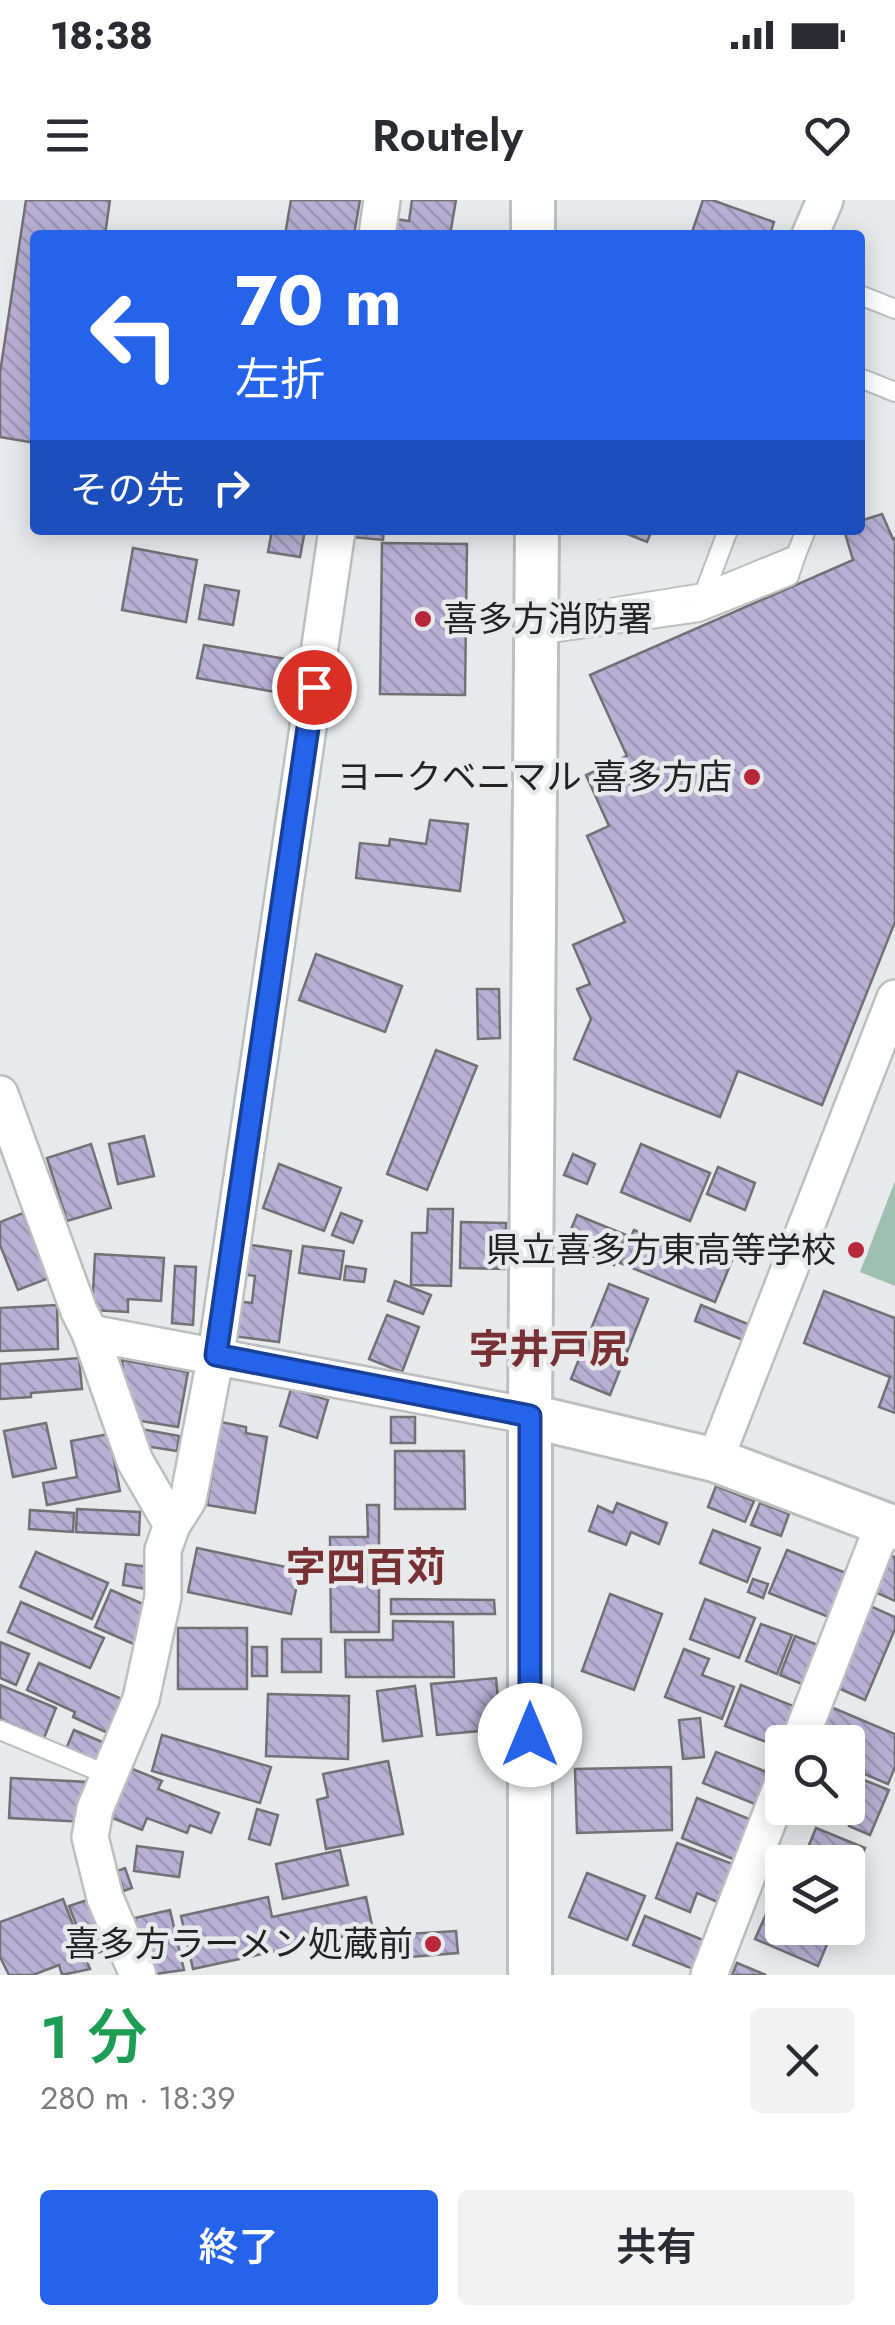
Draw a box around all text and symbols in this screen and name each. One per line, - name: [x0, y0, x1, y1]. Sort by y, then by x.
- text: 18:38: [50, 8, 153, 63]
- text: Routely: [372, 103, 523, 168]
- icon: menu: [40, 108, 95, 163]
- icon: heart: [800, 108, 855, 163]
- text: 70 m: [235, 250, 402, 351]
- icon: left: [70, 270, 200, 400]
- text: 左折: [235, 347, 325, 412]
- icon: right: [204, 460, 259, 515]
- text: その先: [70, 462, 184, 517]
- place label: 喜多方消防署: [443, 594, 653, 644]
- marker: 喜多方消防署: [412, 608, 434, 630]
- pin: [272, 645, 357, 730]
- icon: arrive: [287, 660, 342, 715]
- place label: ヨークベニマル 喜多方店: [336, 752, 732, 802]
- marker: ヨークベニマル 喜多方店: [741, 766, 763, 788]
- place label: 県立喜多方東高等学校: [486, 1225, 836, 1275]
- marker: 県立喜多方東高等学校: [845, 1239, 867, 1261]
- district label: 字井戸尻: [469, 1320, 629, 1378]
- district label: 字四百苅: [286, 1538, 446, 1596]
- position arrow: [478, 1683, 582, 1787]
- map controls: [765, 1725, 865, 1945]
- button: search: [765, 1725, 865, 1825]
- button: layers: [765, 1845, 865, 1945]
- place label: 喜多方ラーメン処蔵前: [64, 1919, 413, 1969]
- marker: 喜多方ラーメン処蔵前: [422, 1933, 444, 1955]
- text: 1 分: [40, 1994, 147, 2081]
- button: close: [750, 2008, 855, 2113]
- text: 280 m · 18:39: [40, 2075, 236, 2121]
- button: 終了: [40, 2190, 438, 2305]
- button: 共有: [458, 2190, 855, 2305]

